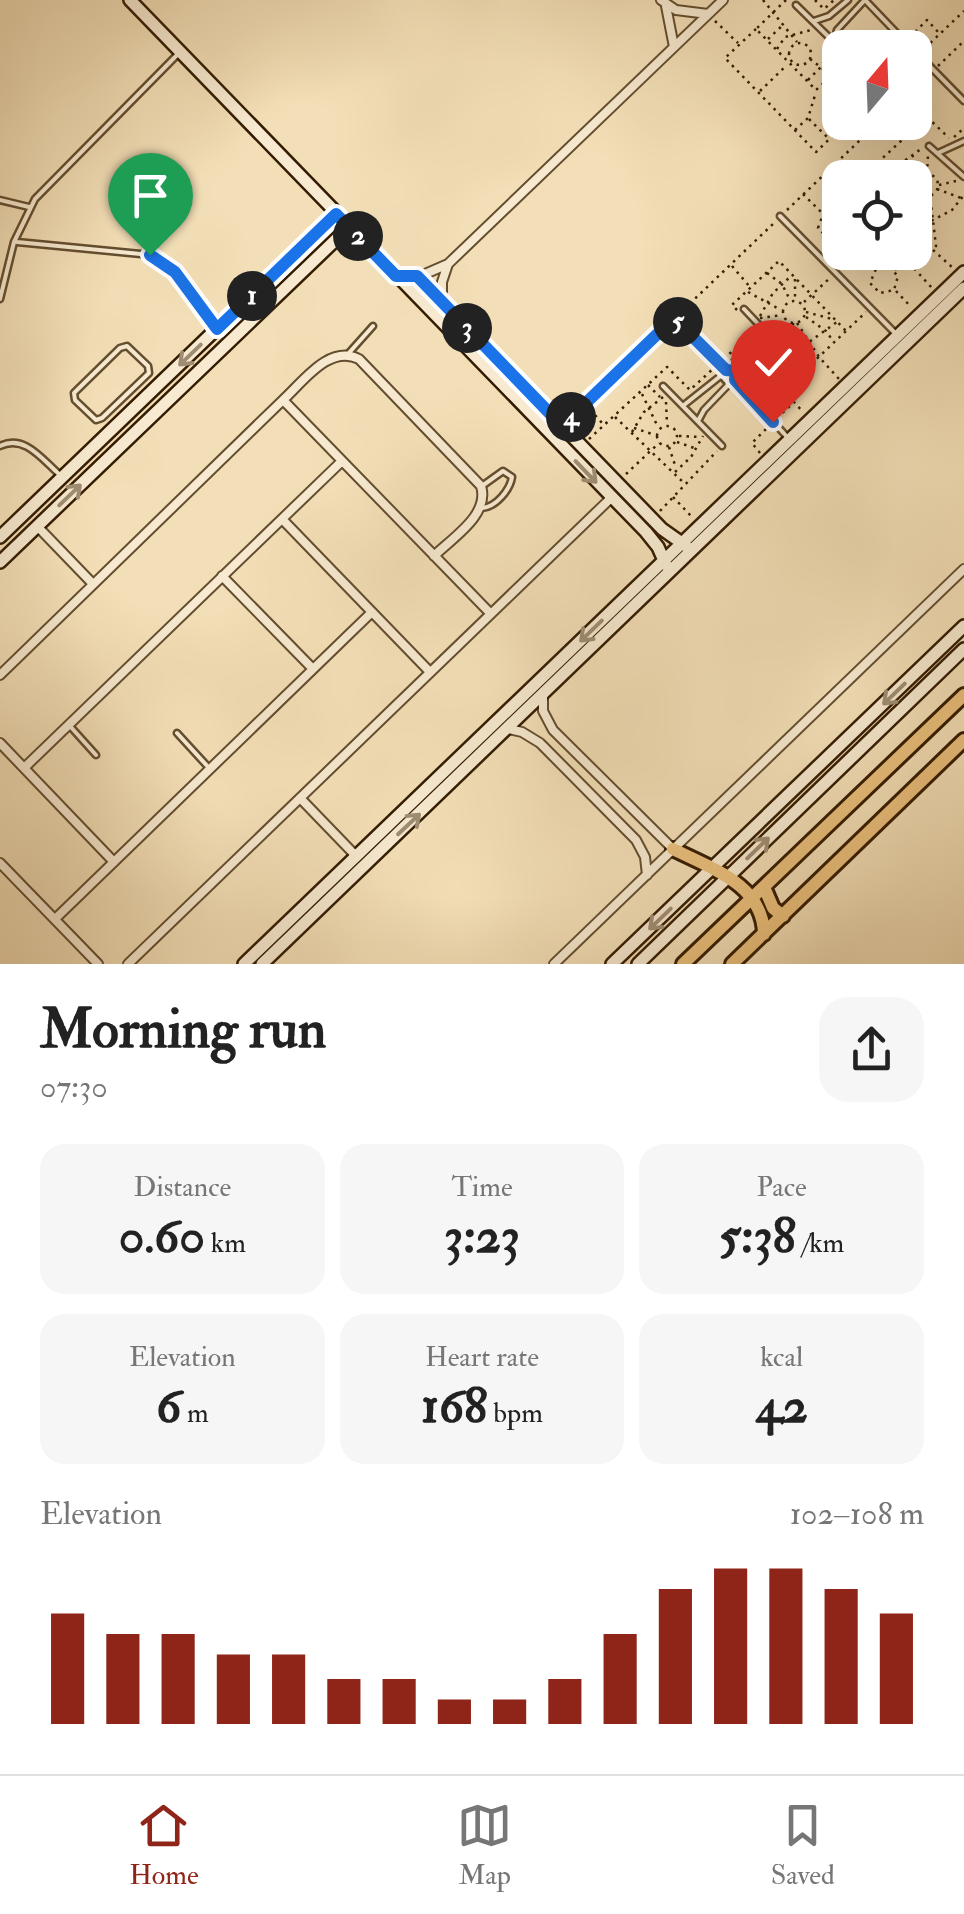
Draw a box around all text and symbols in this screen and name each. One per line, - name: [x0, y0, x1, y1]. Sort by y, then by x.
- north arrow: [822, 30, 932, 140]
- map controls: [822, 30, 932, 270]
- pin: [108, 153, 193, 256]
- button: locate: [822, 160, 932, 270]
- icon: arrive: [123, 168, 178, 223]
- pin: 2: [333, 211, 383, 261]
- text: 2: [351, 218, 365, 253]
- pin: 1: [227, 271, 277, 321]
- text: 1: [247, 278, 257, 313]
- pin: 5: [653, 297, 703, 347]
- pin: 3: [442, 303, 492, 353]
- text: 5: [672, 304, 684, 339]
- text: 3: [462, 310, 472, 345]
- pin: [731, 320, 816, 423]
- icon: check: [746, 335, 801, 390]
- one-way arrow: [179, 342, 203, 366]
- pin: 4: [546, 392, 596, 442]
- text: 4: [563, 399, 579, 434]
- one-way arrow: [574, 459, 598, 484]
- one-way arrow: [58, 483, 82, 507]
- one-way arrow: [579, 619, 603, 643]
- one-way arrow: [882, 682, 906, 706]
- one-way arrow: [396, 812, 420, 836]
- one-way arrow: [745, 836, 770, 860]
- one-way arrow: [648, 907, 672, 931]
- text: Morning run: [40, 995, 326, 1064]
- button: share: [819, 997, 924, 1102]
- text: 07:30: [40, 1067, 108, 1107]
- text: Distance: [133, 1170, 231, 1205]
- text: Time: [451, 1170, 513, 1205]
- text: Pace: [757, 1170, 807, 1205]
- text: 0.60: [119, 1205, 205, 1268]
- text: 3:23: [444, 1205, 520, 1268]
- text: 5:38: [719, 1205, 796, 1268]
- text: km: [205, 1226, 246, 1261]
- text: /km: [796, 1226, 844, 1261]
- text: Elevation: [129, 1340, 236, 1375]
- text: Heart rate: [425, 1340, 539, 1375]
- text: kcal: [760, 1340, 803, 1375]
- text: 6: [156, 1375, 181, 1438]
- text: 168: [421, 1375, 487, 1438]
- text: 42: [756, 1375, 808, 1438]
- text: m: [181, 1396, 209, 1431]
- text: bpm: [487, 1396, 543, 1431]
- text: Elevation: [40, 1494, 162, 1534]
- text: 102–108 m: [790, 1494, 924, 1534]
- tab: Home: [129, 1798, 199, 1893]
- tab: Map: [457, 1798, 512, 1893]
- tab: Saved: [771, 1798, 835, 1893]

